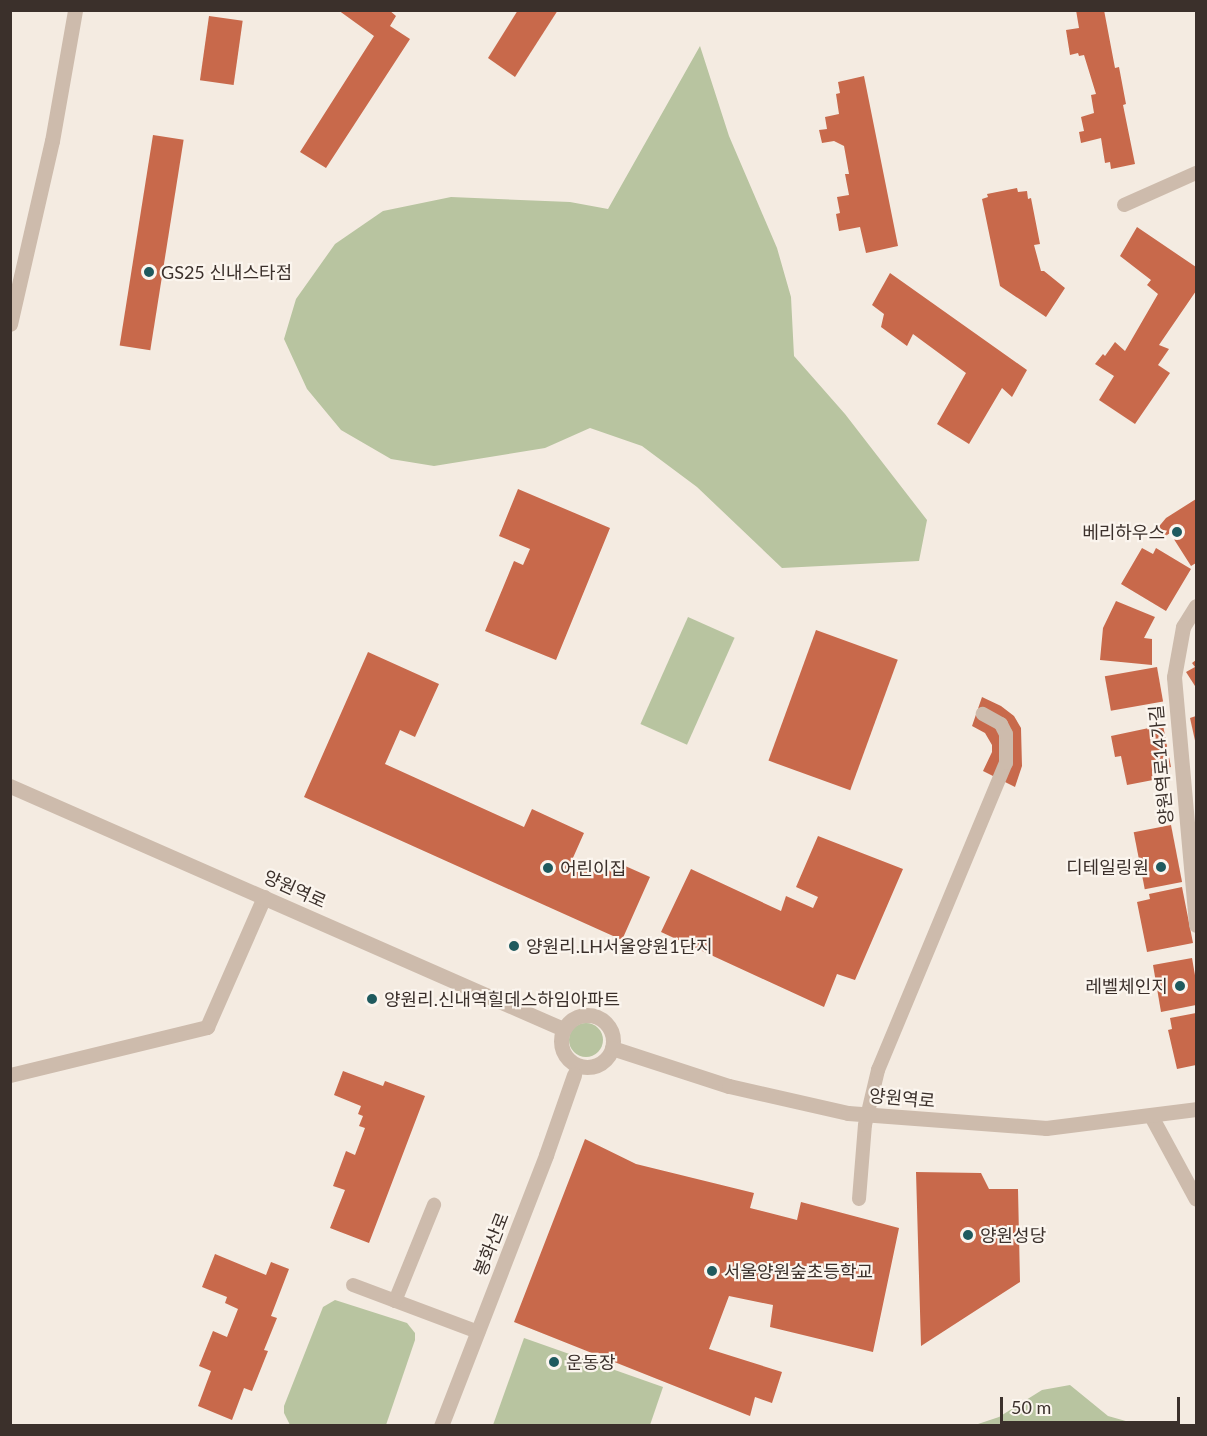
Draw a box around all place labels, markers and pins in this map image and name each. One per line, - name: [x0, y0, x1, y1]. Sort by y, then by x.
- place label: GS25 신내스타점: [161, 261, 292, 283]
- marker: GS25 신내스타점: [142, 265, 156, 279]
- place label: 베리하우스: [1082, 521, 1165, 543]
- marker: 베리하우스: [1170, 525, 1184, 539]
- place label: 디테일링원: [1066, 856, 1149, 878]
- place label: 어린이집: [560, 857, 626, 879]
- marker: 디테일링원: [1154, 860, 1168, 874]
- marker: 어린이집: [541, 861, 555, 875]
- place label: 양원리.LH서울양원1단지: [526, 935, 713, 957]
- marker: 양원리.LH서울양원1단지: [507, 939, 521, 953]
- place label: 레벨체인지: [1085, 975, 1168, 997]
- marker: 레벨체인지: [1173, 979, 1187, 993]
- place label: 양원리.신내역힐데스하임아파트: [384, 988, 620, 1010]
- marker: 양원리.신내역힐데스하임아파트: [365, 992, 379, 1006]
- place label: 양원성당: [980, 1224, 1046, 1246]
- marker: 양원성당: [961, 1228, 975, 1242]
- place label: 서울양원숲초등학교: [724, 1260, 873, 1282]
- marker: 서울양원숲초등학교: [705, 1264, 719, 1278]
- place label: 운동장: [566, 1351, 616, 1373]
- marker: 운동장: [547, 1355, 561, 1369]

